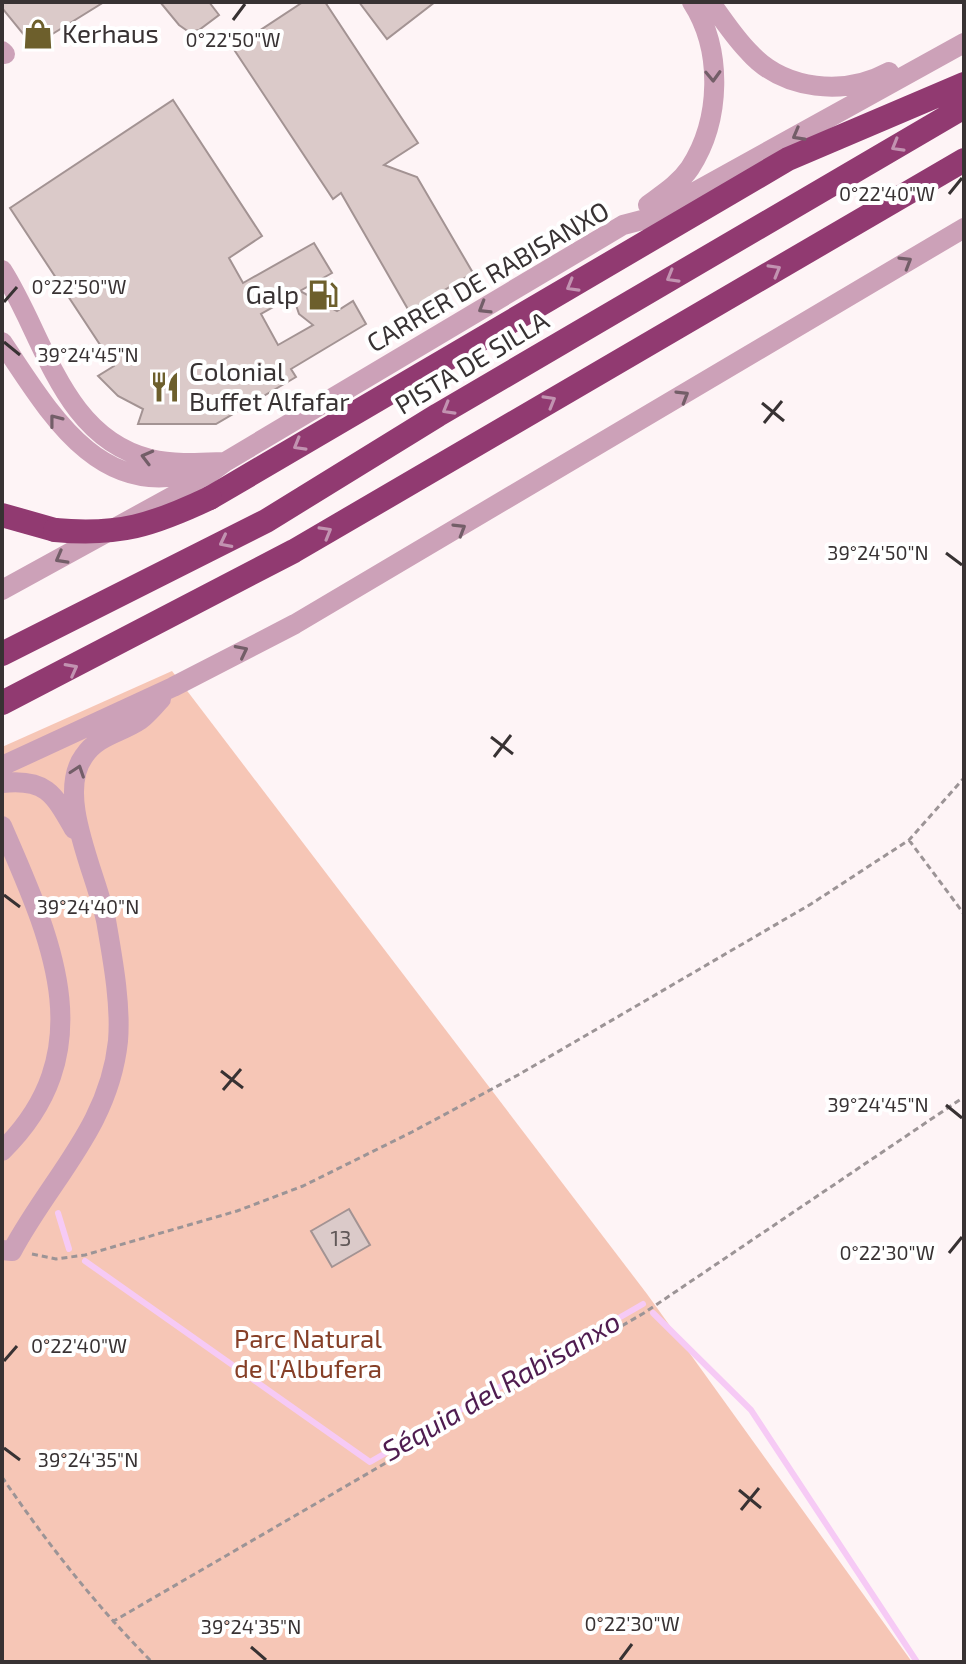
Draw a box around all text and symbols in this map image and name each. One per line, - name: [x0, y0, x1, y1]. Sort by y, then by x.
- shop icon: Kerhaus: [21, 17, 55, 51]
- place label: Kerhaus: [62, 17, 159, 48]
- text: 0°22'50"W: [186, 27, 280, 51]
- one-way arrow: [705, 70, 722, 83]
- one-way arrow: [792, 125, 807, 141]
- one-way arrow: [891, 136, 906, 152]
- text: 0°22'40"W: [839, 181, 935, 205]
- street label: CARRER DE RABISANXO: [361, 194, 614, 358]
- one-way arrow: [897, 256, 912, 272]
- one-way arrow: [766, 264, 781, 280]
- one-way arrow: [666, 267, 681, 283]
- text: 0°22'50"W: [32, 274, 126, 298]
- one-way arrow: [566, 276, 580, 291]
- place label: Galp: [246, 278, 299, 309]
- fuel station icon: Galp: [306, 278, 340, 312]
- one-way arrow: [478, 298, 493, 314]
- street label: PISTA DE SILLA: [389, 304, 554, 420]
- text: 39°24'45"N: [37, 342, 139, 366]
- place label: Colonial Buffet Alfafar: [189, 355, 350, 416]
- restaurant icon: Colonial Buffet Alfafar: [148, 370, 182, 404]
- one-way arrow: [674, 390, 689, 405]
- one-way arrow: [541, 395, 556, 411]
- one-way arrow: [442, 399, 457, 415]
- one-way arrow: [50, 415, 65, 429]
- one-way arrow: [293, 435, 308, 451]
- one-way arrow: [141, 450, 155, 467]
- one-way arrow: [451, 523, 466, 539]
- one-way arrow: [317, 526, 332, 542]
- one-way arrow: [218, 532, 233, 548]
- text: 39°24'50"N: [827, 540, 929, 564]
- one-way arrow: [55, 549, 69, 564]
- one-way arrow: [234, 646, 248, 661]
- one-way arrow: [64, 663, 79, 678]
- one-way arrow: [69, 765, 85, 779]
- text: 39°24'40"N: [37, 894, 139, 918]
- text: 39°24'45"N: [827, 1092, 929, 1116]
- house number: 13: [331, 1224, 352, 1250]
- text: 0°22'30"W: [839, 1240, 935, 1264]
- water label: Séquia del Rabisanxo: [375, 1303, 626, 1467]
- park label: Parc Natural de l'Albufera: [234, 1322, 382, 1383]
- text: 0°22'40"W: [31, 1333, 127, 1357]
- text: 39°24'35"N: [38, 1447, 138, 1471]
- text: 0°22'30"W: [584, 1611, 680, 1635]
- text: 39°24'35"N: [201, 1614, 301, 1638]

